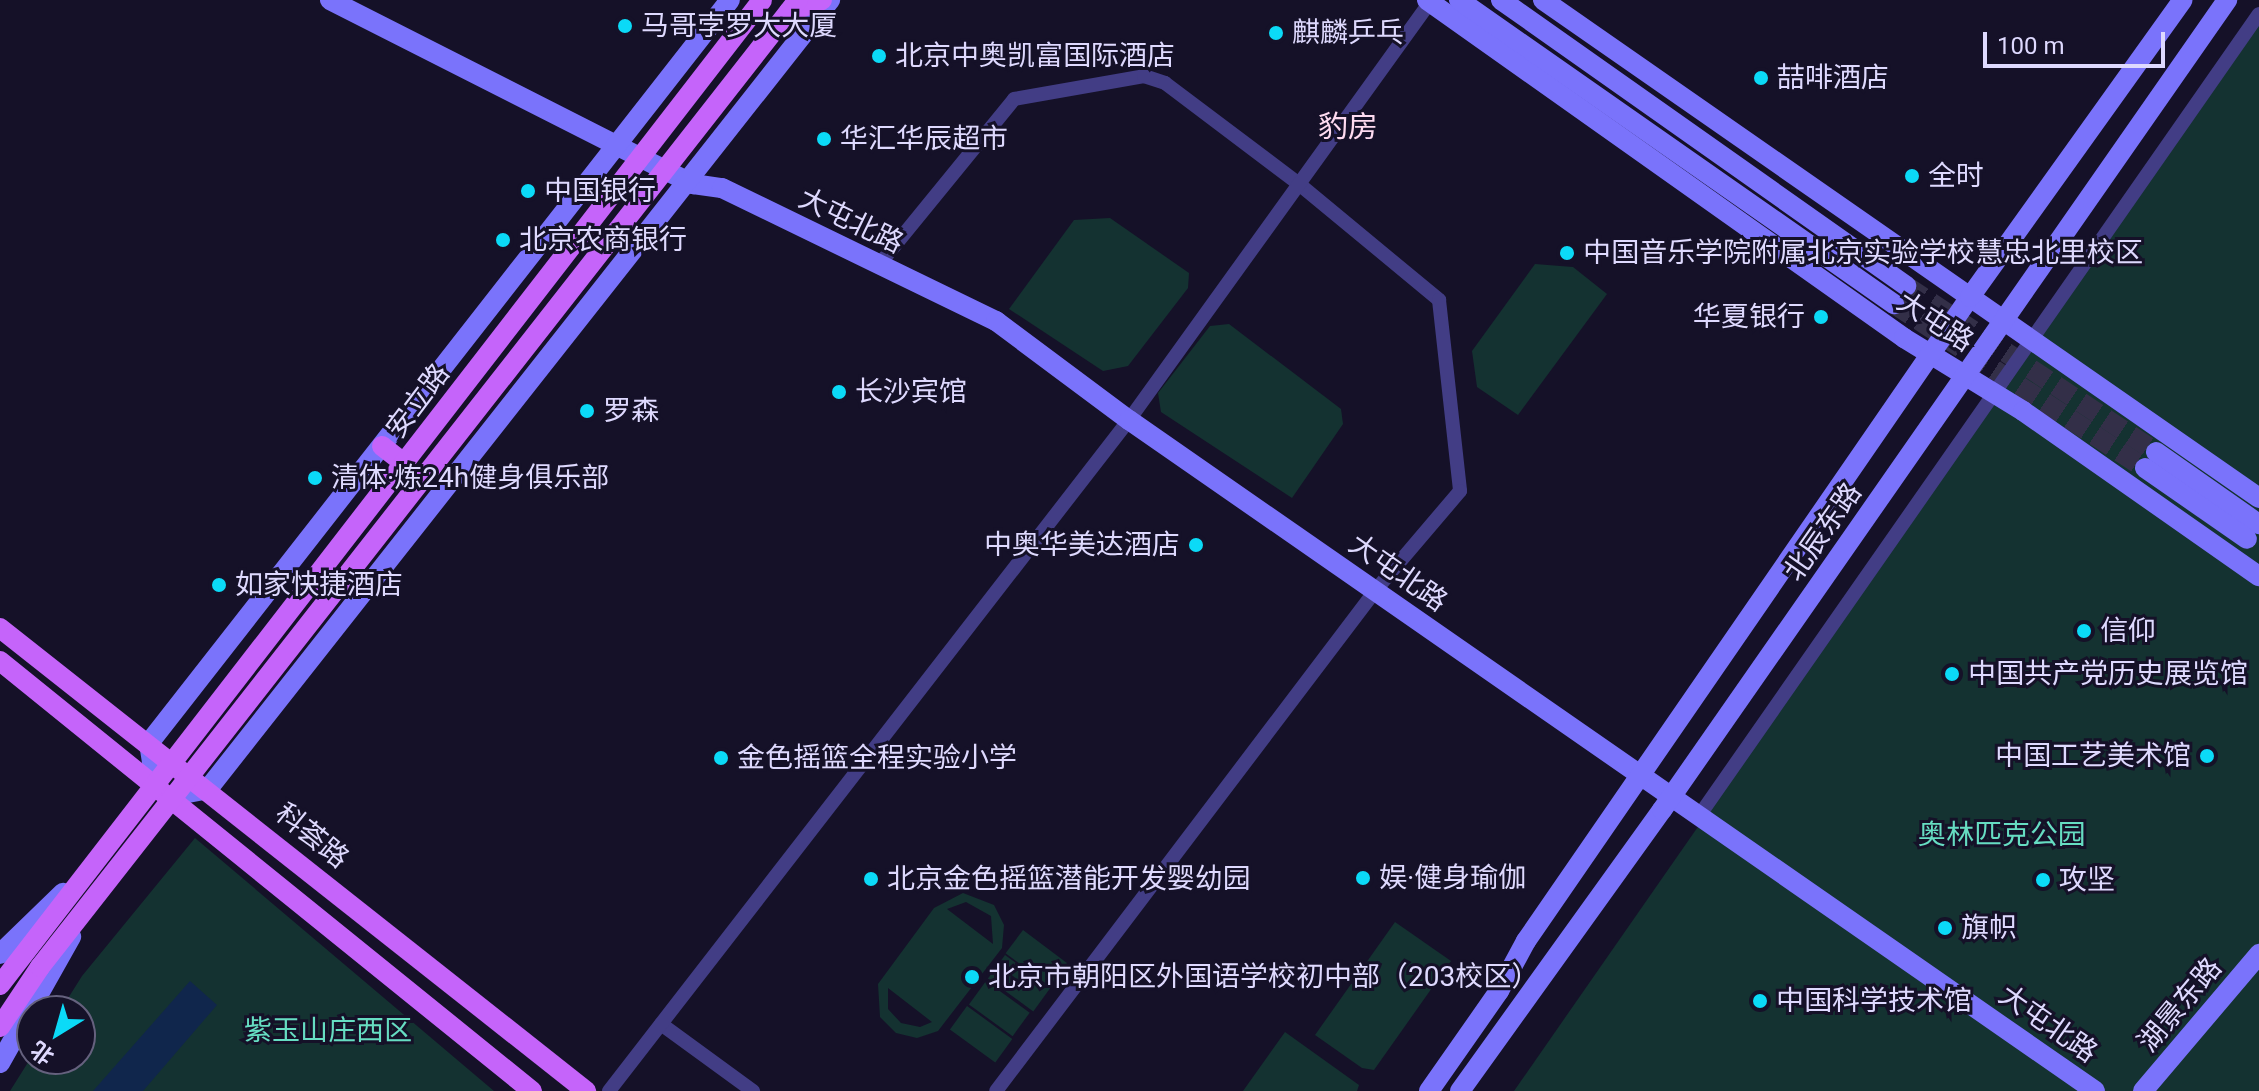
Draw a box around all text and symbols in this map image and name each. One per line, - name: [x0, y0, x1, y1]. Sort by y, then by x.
- place label: 马哥孛罗大大厦: [641, 9, 837, 43]
- place label: 麒麟乒乓: [1292, 16, 1404, 50]
- scale bar: [1987, 16, 2169, 66]
- marker: 马哥孛罗大大厦: [616, 17, 634, 35]
- marker: 麒麟乒乓: [1267, 24, 1285, 42]
- text: 100 m: [1997, 32, 2064, 60]
- place label: 北京中奥凯富国际酒店: [895, 39, 1175, 73]
- marker: 北京中奥凯富国际酒店: [870, 47, 888, 65]
- place label: 喆啡酒店: [1777, 61, 1889, 95]
- marker: 喆啡酒店: [1752, 69, 1770, 87]
- district label: 豹房: [1318, 109, 1378, 145]
- place label: 华汇华辰超市: [840, 122, 1008, 156]
- marker: 华汇华辰超市: [815, 130, 833, 148]
- place label: 全时: [1928, 159, 1984, 193]
- marker: 全时: [1903, 167, 1921, 185]
- place label: 中国银行: [544, 174, 656, 208]
- street label: 大屯北路: [793, 181, 909, 261]
- marker: 中国银行: [519, 182, 537, 200]
- place label: 北京农商银行: [519, 223, 687, 257]
- marker: 北京农商银行: [494, 231, 512, 249]
- place label: 中国音乐学院附属北京实验学校慧忠北里校区: [1583, 236, 2143, 270]
- marker: 中国音乐学院附属北京实验学校慧忠北里校区: [1558, 244, 1576, 262]
- street label: 大屯路: [1891, 285, 1979, 359]
- place label: 华夏银行: [1693, 300, 1805, 334]
- marker: 华夏银行: [1812, 308, 1830, 326]
- street label: 安立路: [379, 357, 457, 445]
- place label: 长沙宾馆: [855, 375, 967, 409]
- marker: 长沙宾馆: [830, 383, 848, 401]
- place label: 罗森: [603, 394, 659, 428]
- marker: 罗森: [578, 402, 596, 420]
- place label: 清体·炼24h健身俱乐部: [331, 461, 609, 495]
- marker: 清体·炼24h健身俱乐部: [306, 469, 324, 487]
- street label: 北辰东路: [1777, 476, 1869, 588]
- street label: 大屯北路: [1342, 527, 1454, 619]
- place label: 中奥华美达酒店: [984, 528, 1180, 562]
- marker: 中奥华美达酒店: [1187, 536, 1205, 554]
- place label: 如家快捷酒店: [235, 568, 403, 602]
- marker: 如家快捷酒店: [210, 576, 228, 594]
- place label: 信仰: [2100, 614, 2156, 648]
- marker: 信仰: [2075, 622, 2093, 640]
- place label: 中国共产党历史展览馆: [1968, 657, 2248, 691]
- marker: 中国共产党历史展览馆: [1943, 665, 1961, 683]
- place label: 中国工艺美术馆: [1995, 739, 2191, 773]
- place label: 金色摇篮全程实验小学: [737, 741, 1017, 775]
- marker: 中国工艺美术馆: [2198, 747, 2216, 765]
- marker: 金色摇篮全程实验小学: [712, 749, 730, 767]
- street label: 科荟路: [269, 797, 355, 875]
- park label: 奥林匹克公园: [1918, 818, 2086, 852]
- place label: 娱·健身瑜伽: [1379, 861, 1526, 895]
- place label: 北京金色摇篮潜能开发婴幼园: [887, 862, 1251, 896]
- place label: 攻坚: [2059, 863, 2115, 897]
- marker: 娱·健身瑜伽: [1354, 869, 1372, 887]
- marker: 北京金色摇篮潜能开发婴幼园: [862, 870, 880, 888]
- marker: 攻坚: [2034, 871, 2052, 889]
- place label: 旗帜: [1961, 911, 2017, 945]
- marker: 旗帜: [1936, 919, 1954, 937]
- street label: 湖景东路: [2131, 951, 2229, 1059]
- place label: 北京市朝阳区外国语学校初中部（203校区）: [988, 960, 1539, 994]
- marker: 北京市朝阳区外国语学校初中部（203校区）: [963, 968, 981, 986]
- street label: 大屯北路: [1992, 978, 2104, 1070]
- place label: 中国科学技术馆: [1776, 984, 1972, 1018]
- marker: 中国科学技术馆: [1751, 992, 1769, 1010]
- north arrow: [16, 995, 96, 1075]
- park label: 紫玉山庄西区: [244, 1014, 412, 1048]
- text: 北: [26, 1036, 59, 1070]

